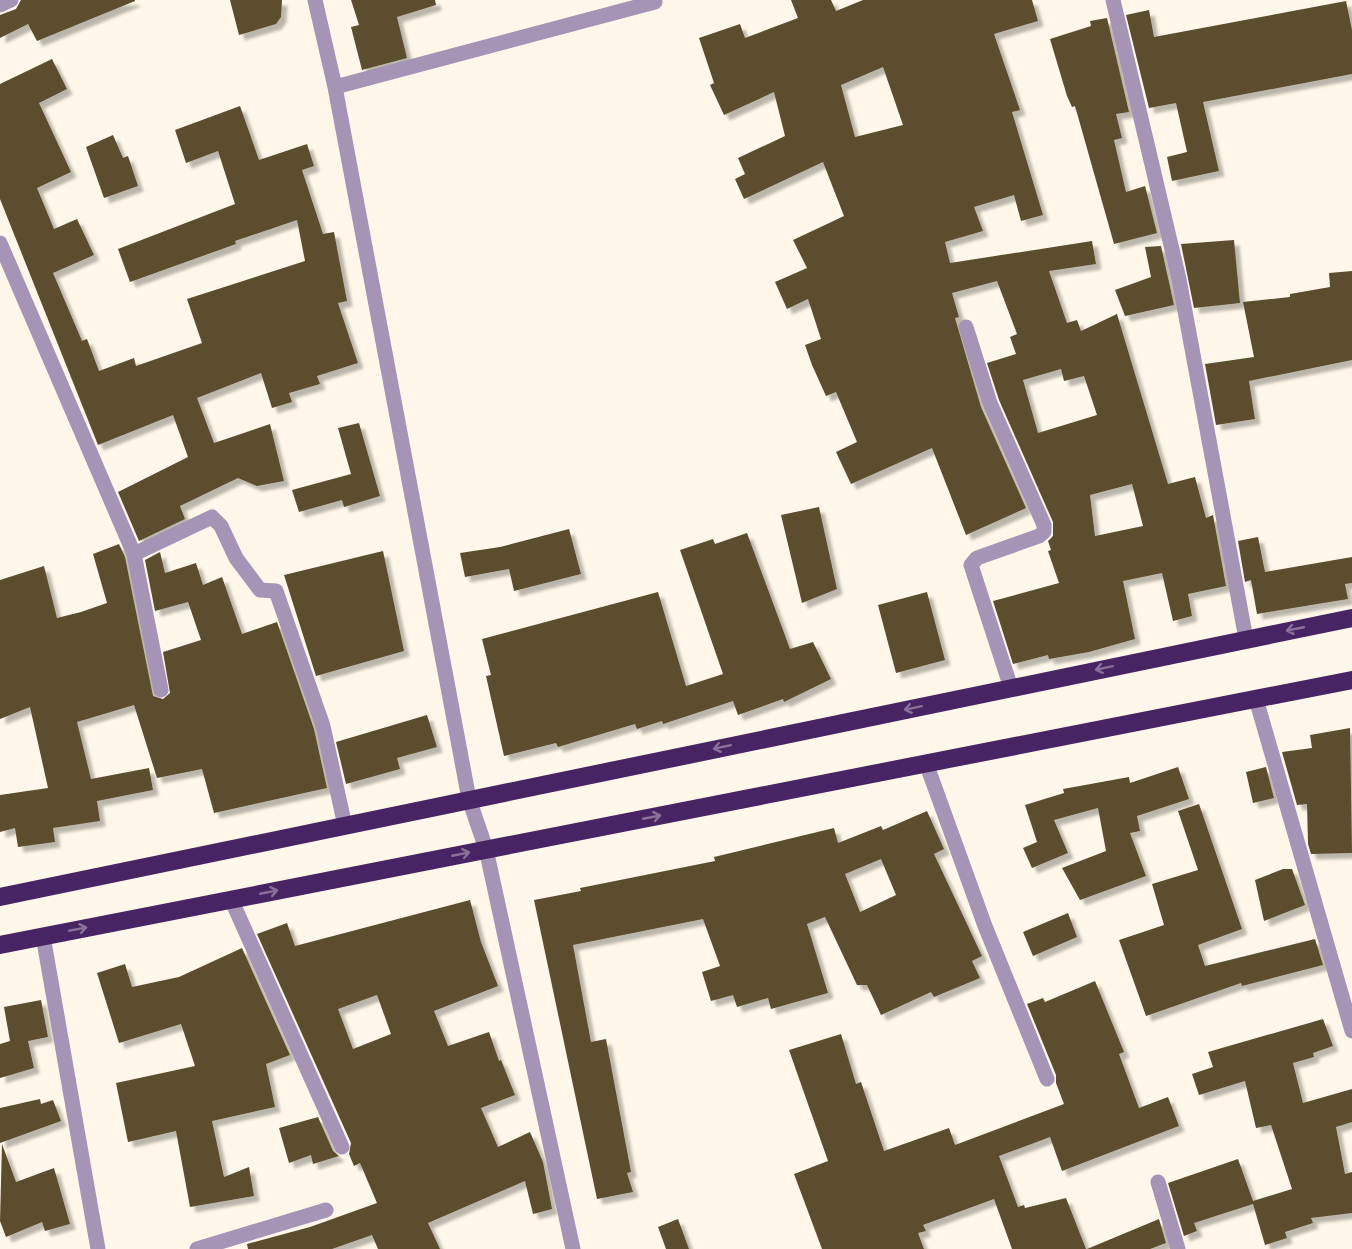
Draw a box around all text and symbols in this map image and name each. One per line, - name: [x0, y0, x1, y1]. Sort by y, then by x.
- one-way arrow: [1285, 624, 1305, 635]
- one-way arrow: [1094, 663, 1113, 675]
- one-way arrow: [903, 703, 923, 714]
- one-way arrow: [712, 742, 732, 753]
- one-way arrow: [642, 811, 661, 822]
- one-way arrow: [450, 848, 470, 859]
- one-way arrow: [259, 886, 279, 897]
- one-way arrow: [68, 923, 87, 934]

